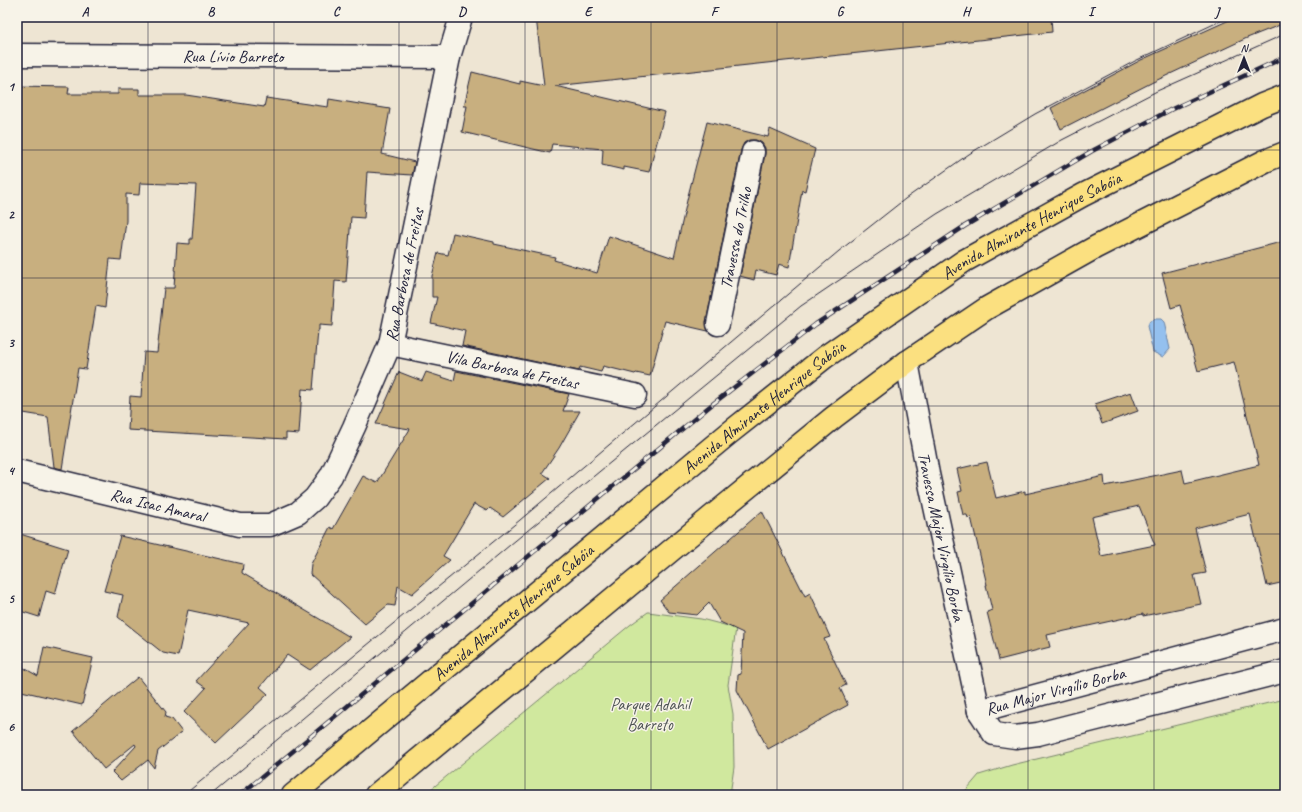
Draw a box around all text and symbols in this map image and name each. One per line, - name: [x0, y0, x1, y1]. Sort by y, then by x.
- text: A: [82, 4, 90, 20]
- text: B: [208, 4, 216, 20]
- text: C: [333, 4, 341, 20]
- text: D: [458, 4, 467, 20]
- text: E: [585, 4, 594, 20]
- text: F: [711, 4, 720, 20]
- text: G: [837, 4, 845, 20]
- text: H: [962, 4, 972, 20]
- text: I: [1088, 4, 1097, 20]
- text: J: [1214, 4, 1221, 20]
- north arrow: [1224, 38, 1264, 78]
- text: N: [1241, 41, 1250, 55]
- street label: Rua Lívio Barreto: [183, 45, 285, 67]
- text: 1: [8, 79, 16, 95]
- street label: Avenida Almirante Henrique Sabóia: [937, 167, 1125, 284]
- street label: Travessa do Trilho: [715, 184, 756, 291]
- street label: Rua Barbosa de Freitas: [380, 204, 429, 343]
- text: 2: [8, 207, 15, 223]
- text: 3: [8, 335, 15, 351]
- street label: Avenida Almirante Henrique Sabóia: [678, 335, 850, 478]
- street label: Vila Barbosa de Freitas: [444, 345, 582, 394]
- street label: Travessa Major Virgílio Borba: [914, 450, 970, 625]
- text: 4: [8, 463, 16, 479]
- street label: Rua Isac Amaral: [108, 484, 210, 527]
- street label: Avenida Almirante Henrique Sabóia: [429, 539, 598, 685]
- text: 5: [8, 591, 15, 607]
- street label: Rua Major Virgílio Borba: [983, 661, 1129, 719]
- park label: Parque Adahil Barreto: [610, 694, 693, 735]
- text: 6: [8, 719, 15, 735]

